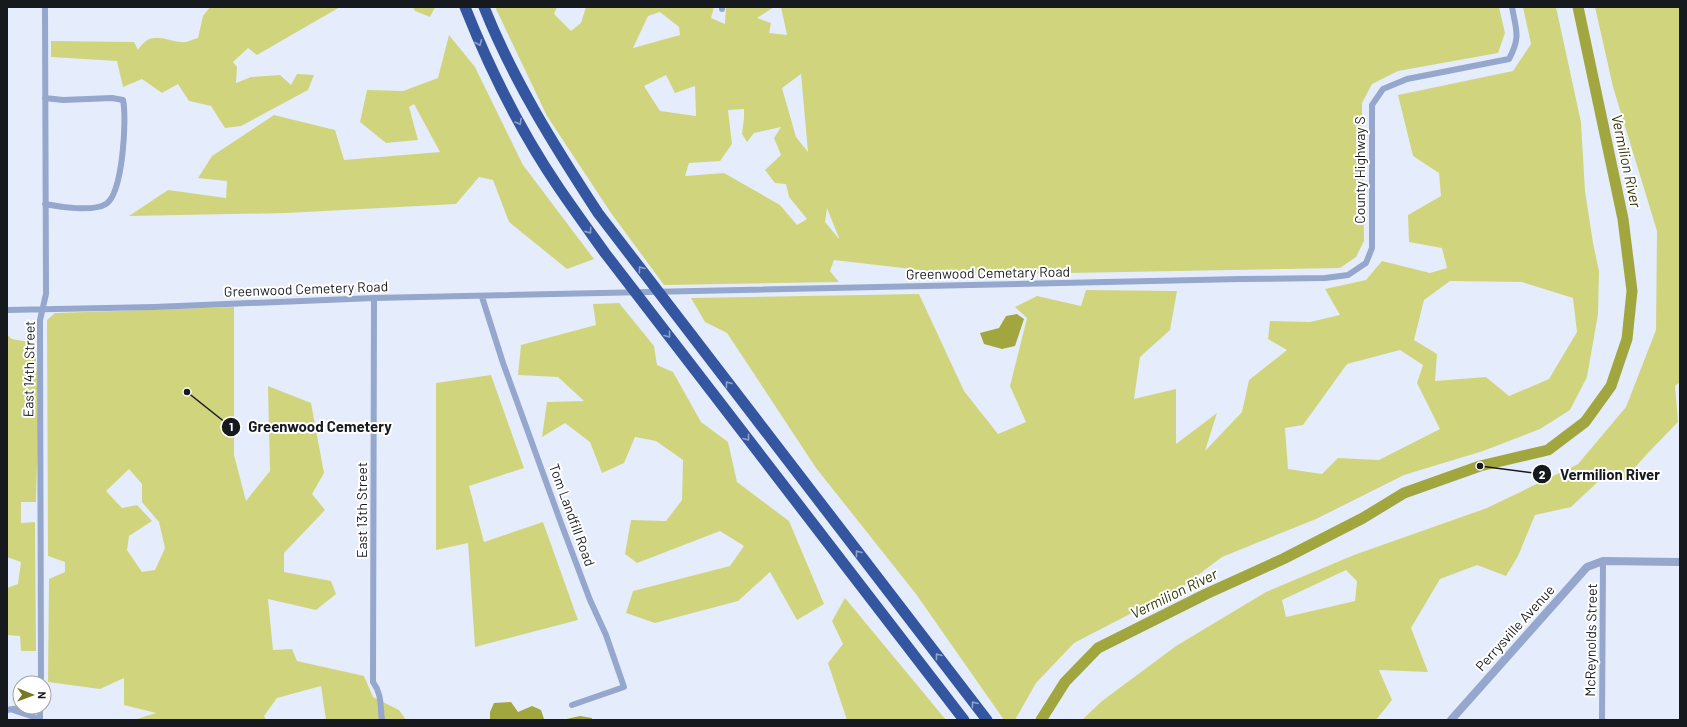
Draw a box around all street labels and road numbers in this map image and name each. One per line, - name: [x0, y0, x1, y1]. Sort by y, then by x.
- street label: County Highway S: [1351, 116, 1368, 224]
- street label: Greenwood Cemetary Road: [906, 263, 1070, 282]
- street label: Greenwood Cemetery Road: [224, 277, 388, 300]
- street label: East 14th Street: [19, 321, 38, 417]
- street label: Tom Landfill Road: [546, 461, 599, 568]
- street label: East 13th Street: [353, 462, 370, 558]
- street label: Perrysville Avenue: [1472, 581, 1558, 674]
- street label: McReynolds Street: [1581, 583, 1600, 697]

